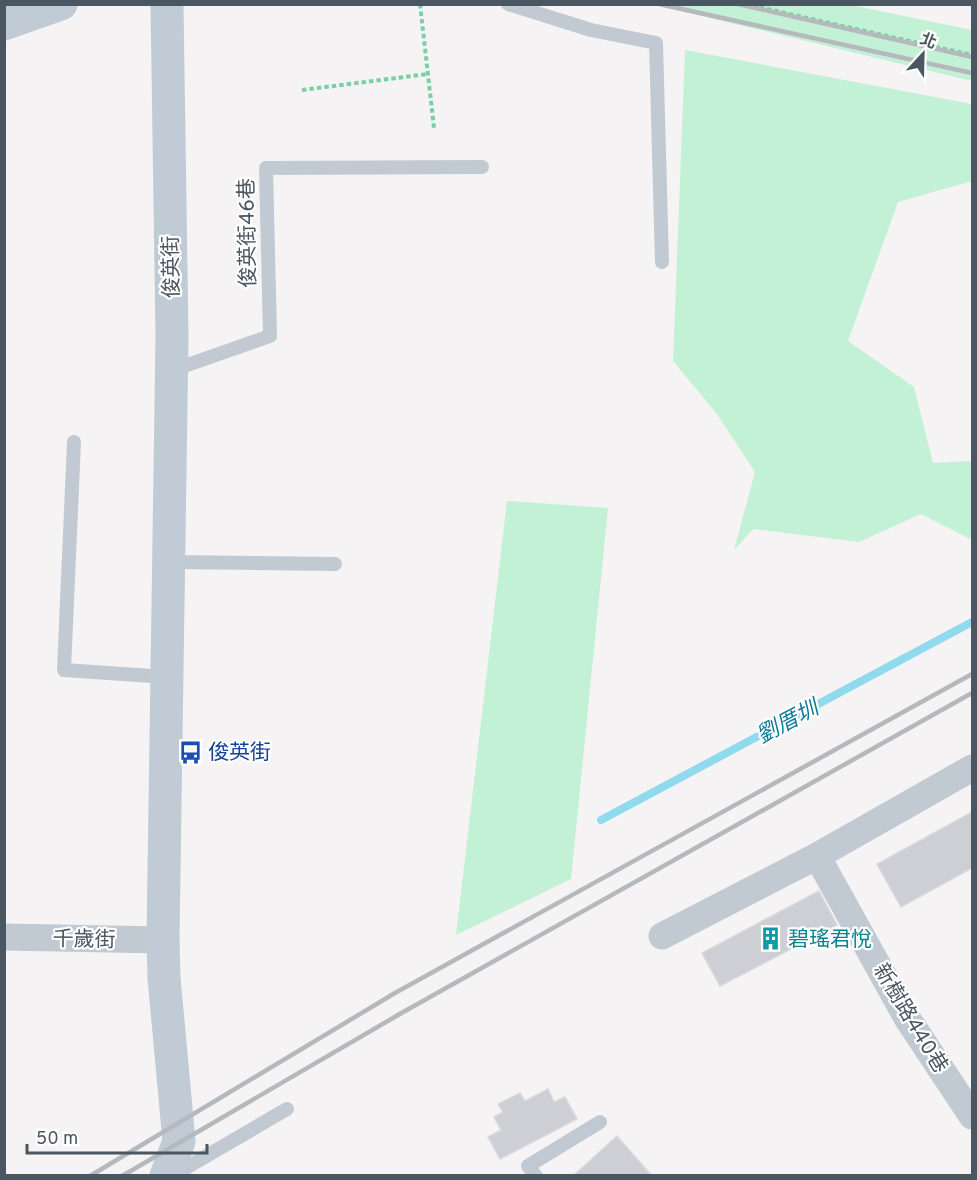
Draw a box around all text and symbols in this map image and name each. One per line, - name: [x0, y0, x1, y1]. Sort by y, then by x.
- north arrow: [893, 24, 953, 84]
- text: 北: [917, 30, 939, 54]
- street label: 俊英街46巷: [234, 178, 263, 288]
- street label: 俊英街: [158, 235, 187, 299]
- water label: 劉厝圳: [753, 694, 826, 751]
- bus stop icon: 俊英街: [177, 739, 203, 765]
- place label: 俊英街: [208, 740, 271, 767]
- street label: 千歲街: [52, 926, 116, 955]
- building icon: 碧瑤君悅: [757, 926, 783, 952]
- place label: 碧瑤君悅: [788, 927, 872, 954]
- street label: 新樹路440巷: [866, 959, 953, 1079]
- scale bar: [27, 1117, 207, 1155]
- text: 50 m: [36, 1128, 78, 1151]

